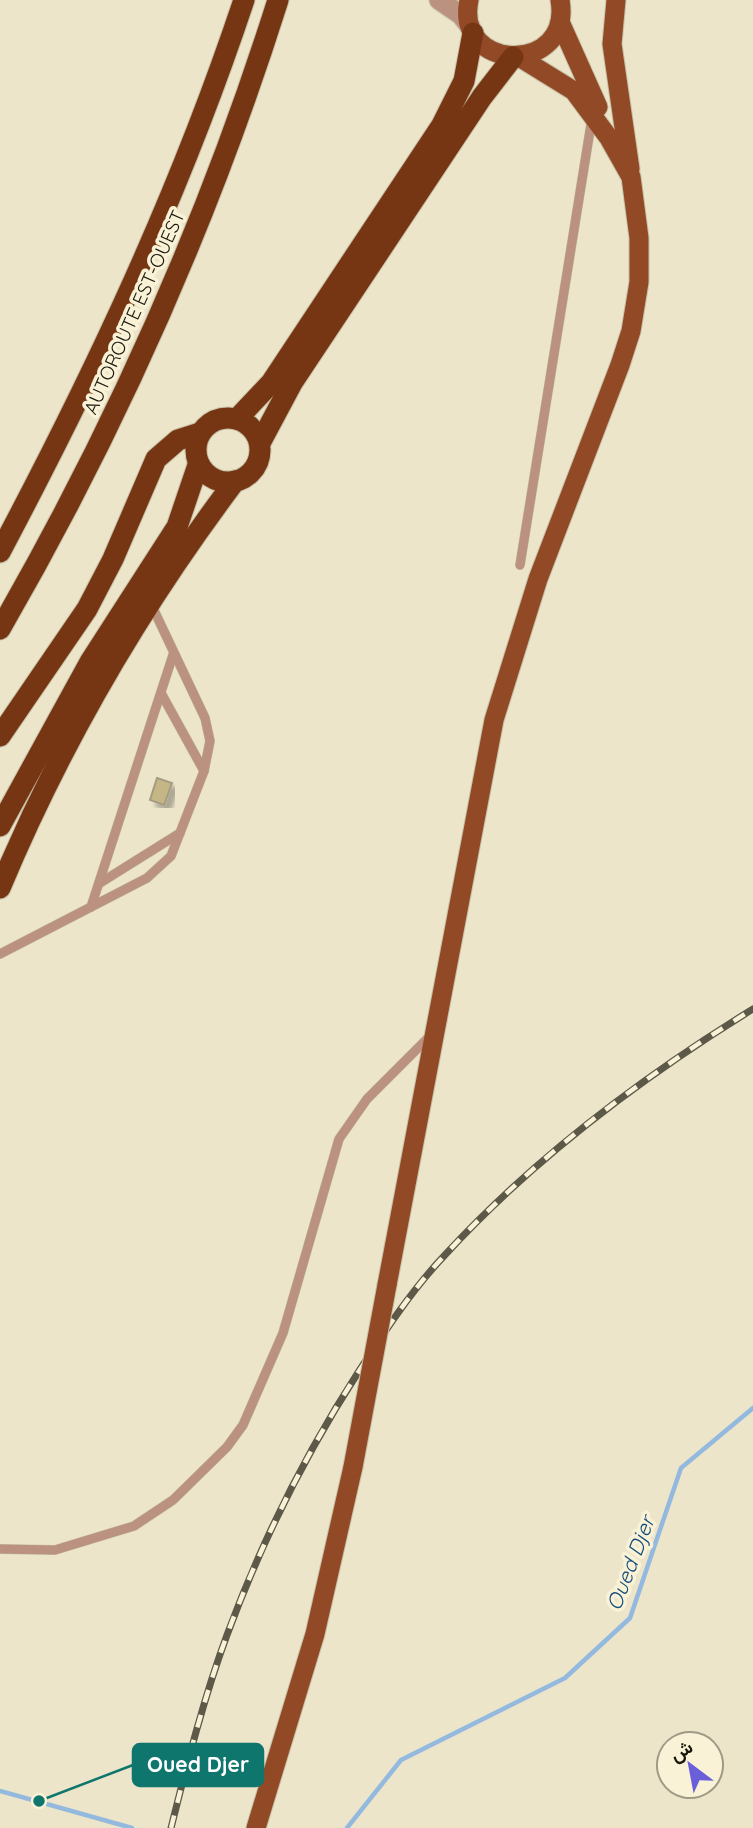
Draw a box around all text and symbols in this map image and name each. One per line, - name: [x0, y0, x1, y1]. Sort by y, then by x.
- street label: AUTOROUTE EST-OUEST: [78, 206, 190, 418]
- water label: Oued Djer: [600, 1509, 661, 1614]
- north arrow: [655, 1730, 725, 1800]
- text: ش: [665, 1734, 697, 1767]
- callout: Oued Djer: [133, 1744, 263, 1786]
- text: Oued Djer: [147, 1751, 249, 1777]

